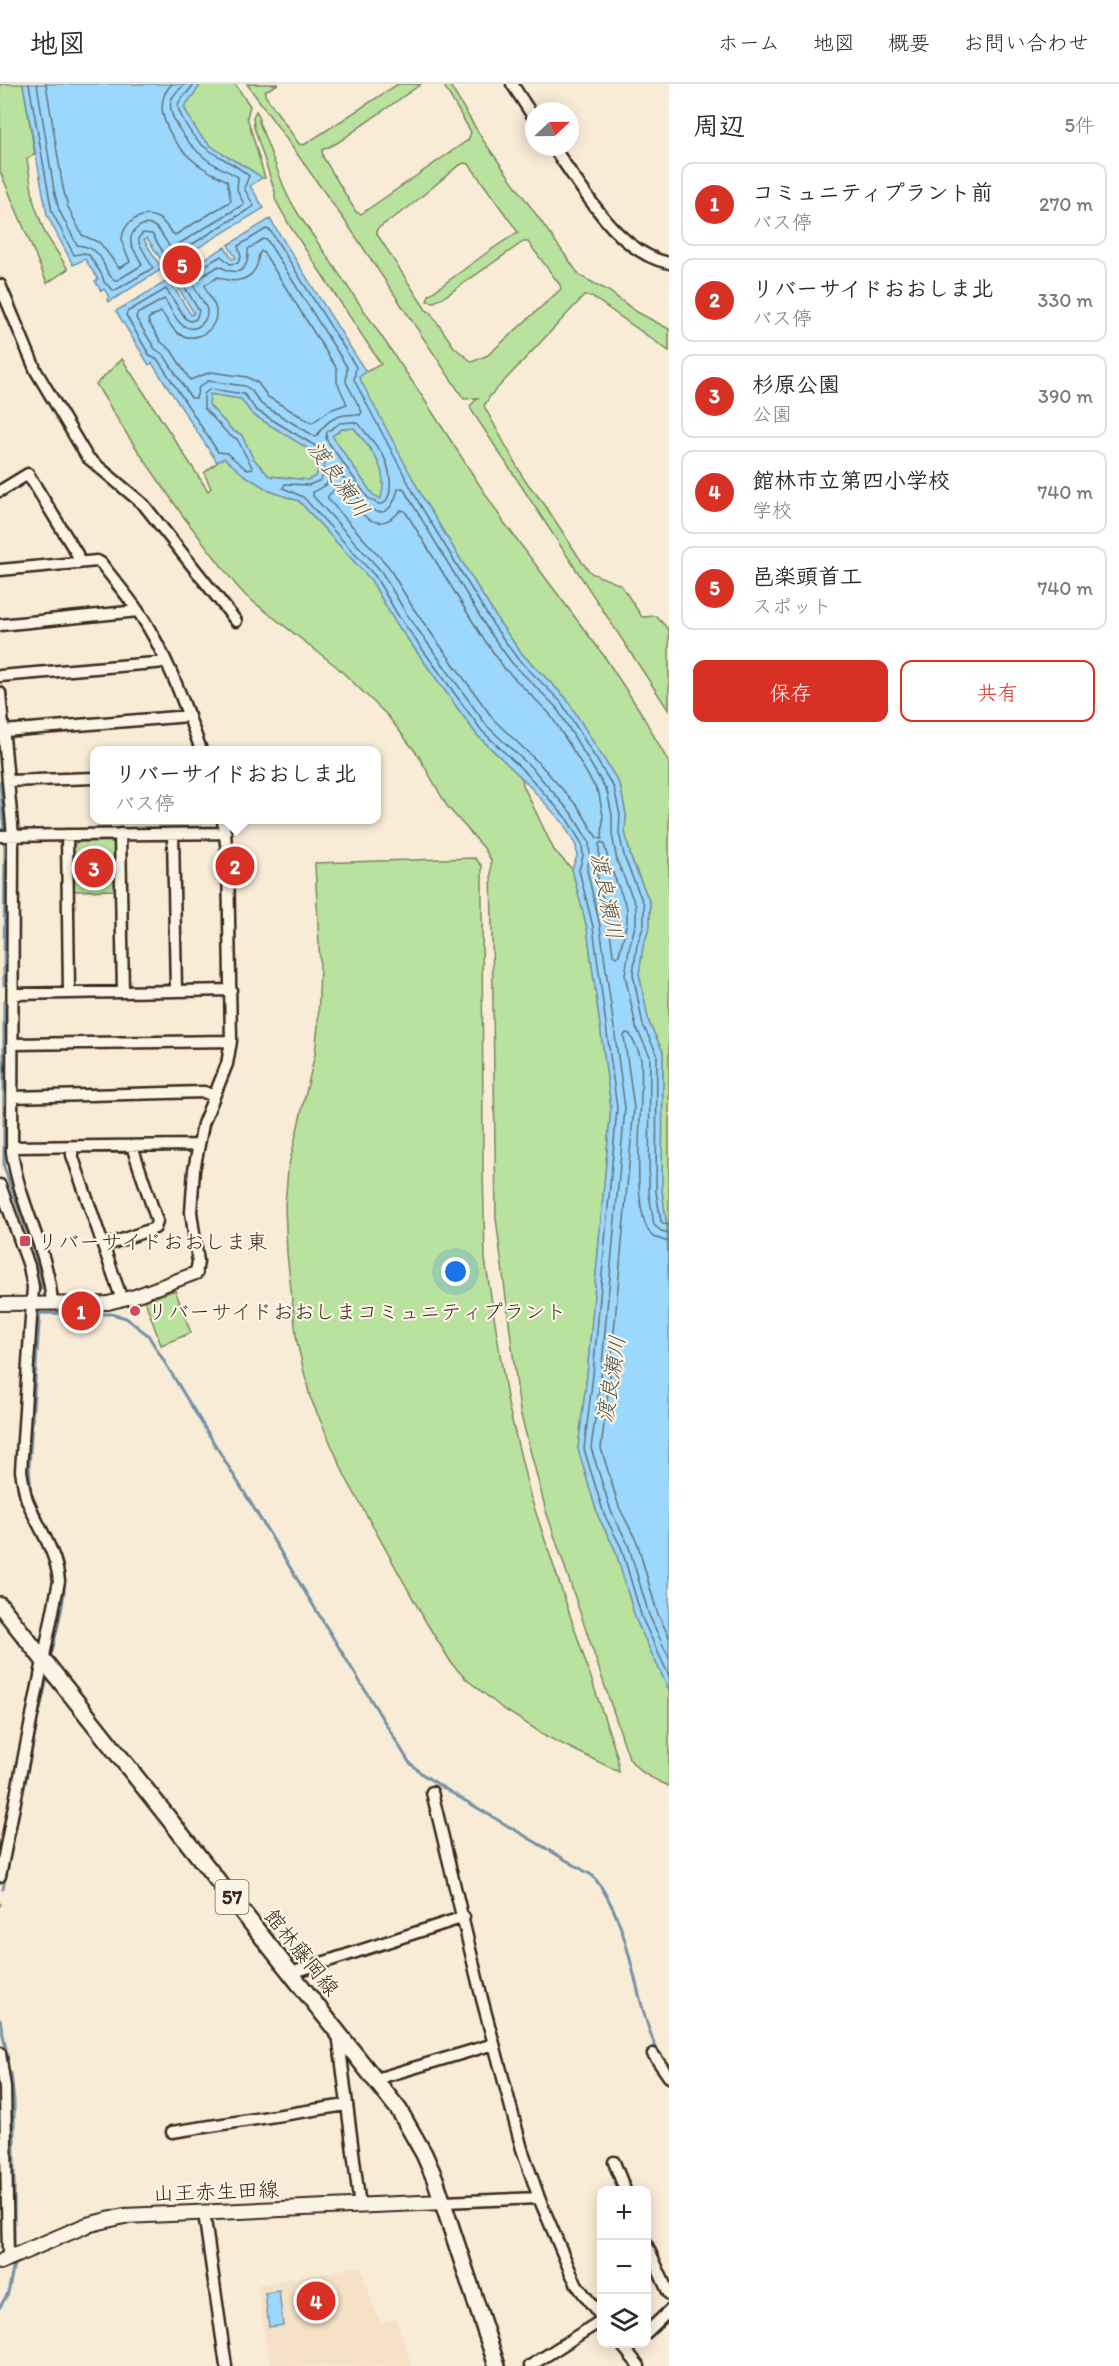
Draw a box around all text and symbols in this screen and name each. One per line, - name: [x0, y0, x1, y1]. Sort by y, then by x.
- text: 地図: [30, 26, 86, 60]
- text: ホーム: [718, 30, 780, 55]
- text: 地図: [813, 30, 855, 55]
- text: 概要: [888, 30, 930, 55]
- text: お問い合わせ: [963, 30, 1089, 55]
- north arrow: [525, 102, 579, 156]
- text: 周辺: [693, 110, 745, 142]
- text: 5件: [1065, 113, 1095, 137]
- text: コミュニティプラント前: [752, 179, 993, 206]
- text: 1: [710, 192, 719, 216]
- text: 270 m: [1039, 192, 1093, 216]
- text: バス停: [752, 210, 812, 234]
- pin: 5: [162, 242, 201, 288]
- text: リバーサイドおおしま北: [752, 275, 994, 302]
- text: 2: [709, 288, 720, 312]
- text: 330 m: [1038, 288, 1093, 312]
- text: バス停: [752, 306, 812, 330]
- text: 杉原公園: [752, 371, 840, 398]
- text: 3: [709, 384, 720, 408]
- text: 390 m: [1038, 384, 1093, 408]
- text: 公園: [752, 402, 792, 426]
- water label: 渡良瀬川: [302, 435, 376, 523]
- text: 館林市立第四小学校: [752, 467, 950, 494]
- text: 4: [708, 480, 721, 504]
- text: 740 m: [1037, 480, 1093, 504]
- text: 学校: [752, 498, 792, 522]
- text: 邑楽頭首工: [752, 563, 862, 590]
- text: 5: [709, 576, 720, 600]
- text: 740 m: [1037, 576, 1093, 600]
- text: スポット: [752, 594, 832, 618]
- button: 保存: [693, 660, 888, 722]
- button: 共有: [900, 660, 1095, 722]
- popup: [90, 746, 381, 824]
- text: リバーサイドおおしま北: [115, 760, 356, 787]
- text: バス停: [115, 791, 175, 815]
- pin: 2: [216, 844, 254, 888]
- pin: 3: [74, 846, 113, 890]
- water label: 渡良瀬川: [585, 850, 629, 942]
- place label: リバーサイドおおしま東: [37, 1229, 268, 1254]
- marker: リバーサイドおおしま東: [18, 1234, 32, 1248]
- your location: [441, 1257, 470, 1286]
- pin: 1: [62, 1288, 100, 1334]
- place label: リバーサイドおおしまコミュニティプラント: [147, 1299, 567, 1324]
- marker: リバーサイドおおしまコミュニティプラント: [128, 1304, 142, 1318]
- water label: 渡良瀬川: [591, 1333, 631, 1425]
- road number: 57: [216, 1880, 248, 1914]
- street label: 館林藤岡線: [259, 1903, 345, 2001]
- street label: 山王赤生田線: [153, 2176, 279, 2206]
- map controls: [597, 2186, 651, 2348]
- button: +: [597, 2186, 651, 2240]
- button: −: [597, 2240, 651, 2294]
- pin: 4: [296, 2278, 336, 2324]
- button: layers: [597, 2294, 651, 2348]

